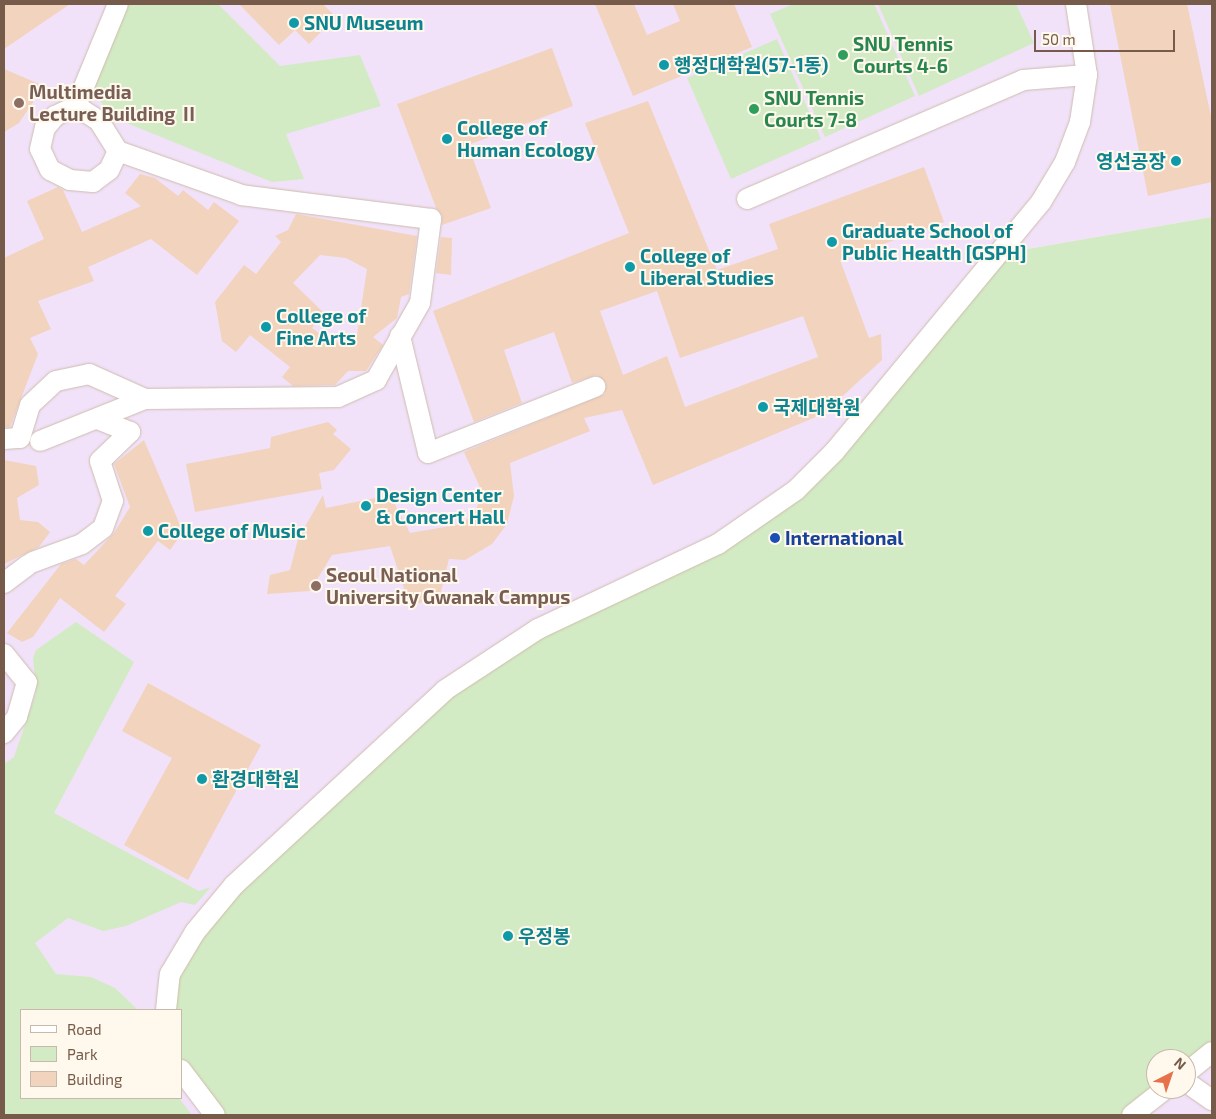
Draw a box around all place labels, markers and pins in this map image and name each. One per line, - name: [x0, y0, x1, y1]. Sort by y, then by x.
- place label: SNU Museum: [304, 12, 423, 34]
- marker: SNU Museum: [288, 17, 300, 29]
- place label: SNU Tennis Courts 4-6: [853, 33, 953, 77]
- marker: SNU Tennis Courts 4-6: [837, 49, 849, 61]
- place label: 행정대학원(57-1동): [674, 54, 828, 76]
- marker: 행정대학원(57-1동): [658, 59, 670, 71]
- place label: Multimedia Lecture Building Ⅱ: [29, 81, 198, 125]
- place label: SNU Tennis Courts 7-8: [764, 87, 864, 131]
- marker: Multimedia Lecture Building Ⅱ: [13, 97, 25, 109]
- marker: SNU Tennis Courts 7-8: [748, 103, 760, 115]
- place label: College of Human Ecology: [457, 117, 595, 161]
- marker: College of Human Ecology: [441, 133, 453, 145]
- place label: 영선공장: [1096, 150, 1166, 172]
- marker: 영선공장: [1170, 155, 1182, 167]
- place label: Graduate School of Public Health [GSPH]: [842, 220, 1026, 264]
- marker: Graduate School of Public Health [GSPH]: [826, 236, 838, 248]
- place label: College of Liberal Studies: [640, 245, 774, 289]
- marker: College of Liberal Studies: [624, 261, 636, 273]
- place label: College of Fine Arts: [276, 305, 366, 349]
- marker: College of Fine Arts: [260, 321, 272, 333]
- place label: 국제대학원: [773, 396, 860, 418]
- marker: 국제대학원: [757, 401, 769, 413]
- place label: Design Center & Concert Hall: [376, 484, 505, 528]
- marker: Design Center & Concert Hall: [360, 500, 372, 512]
- place label: College of Music: [158, 520, 306, 542]
- marker: College of Music: [142, 525, 154, 537]
- place label: International: [785, 527, 904, 549]
- marker: International: [769, 532, 781, 544]
- place label: Seoul National University Gwanak Campus: [326, 564, 571, 608]
- marker: Seoul National University Gwanak Campus: [310, 580, 322, 592]
- place label: 환경대학원: [212, 768, 299, 790]
- marker: 환경대학원: [196, 773, 208, 785]
- place label: 우정봉: [518, 925, 570, 947]
- marker: 우정봉: [502, 930, 514, 942]

